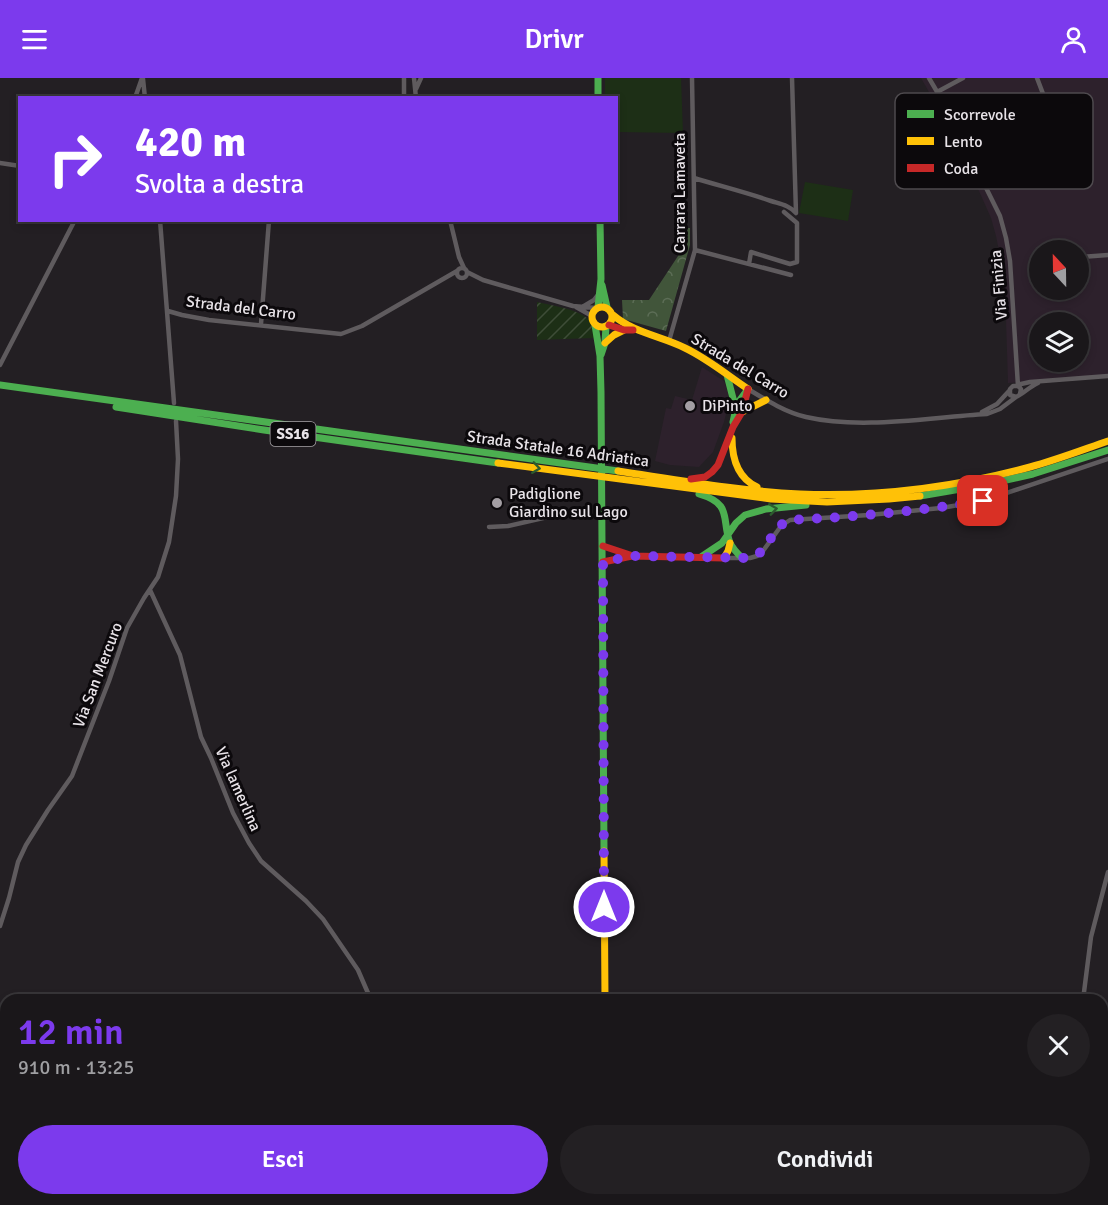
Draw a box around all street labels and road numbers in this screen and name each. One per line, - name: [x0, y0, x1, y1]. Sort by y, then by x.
- street label: Carrara Lamaveta: [670, 133, 690, 253]
- street label: Via Finizia: [986, 249, 1012, 321]
- street label: Strada del Carro: [185, 291, 297, 325]
- street label: Strada del Carro: [687, 329, 793, 403]
- road number: SS16: [270, 422, 316, 446]
- street label: Strada Statale 16 Adriatica: [466, 426, 650, 472]
- street label: Via San Mercuro: [69, 620, 127, 730]
- street label: Via lamerlina: [210, 744, 266, 834]

